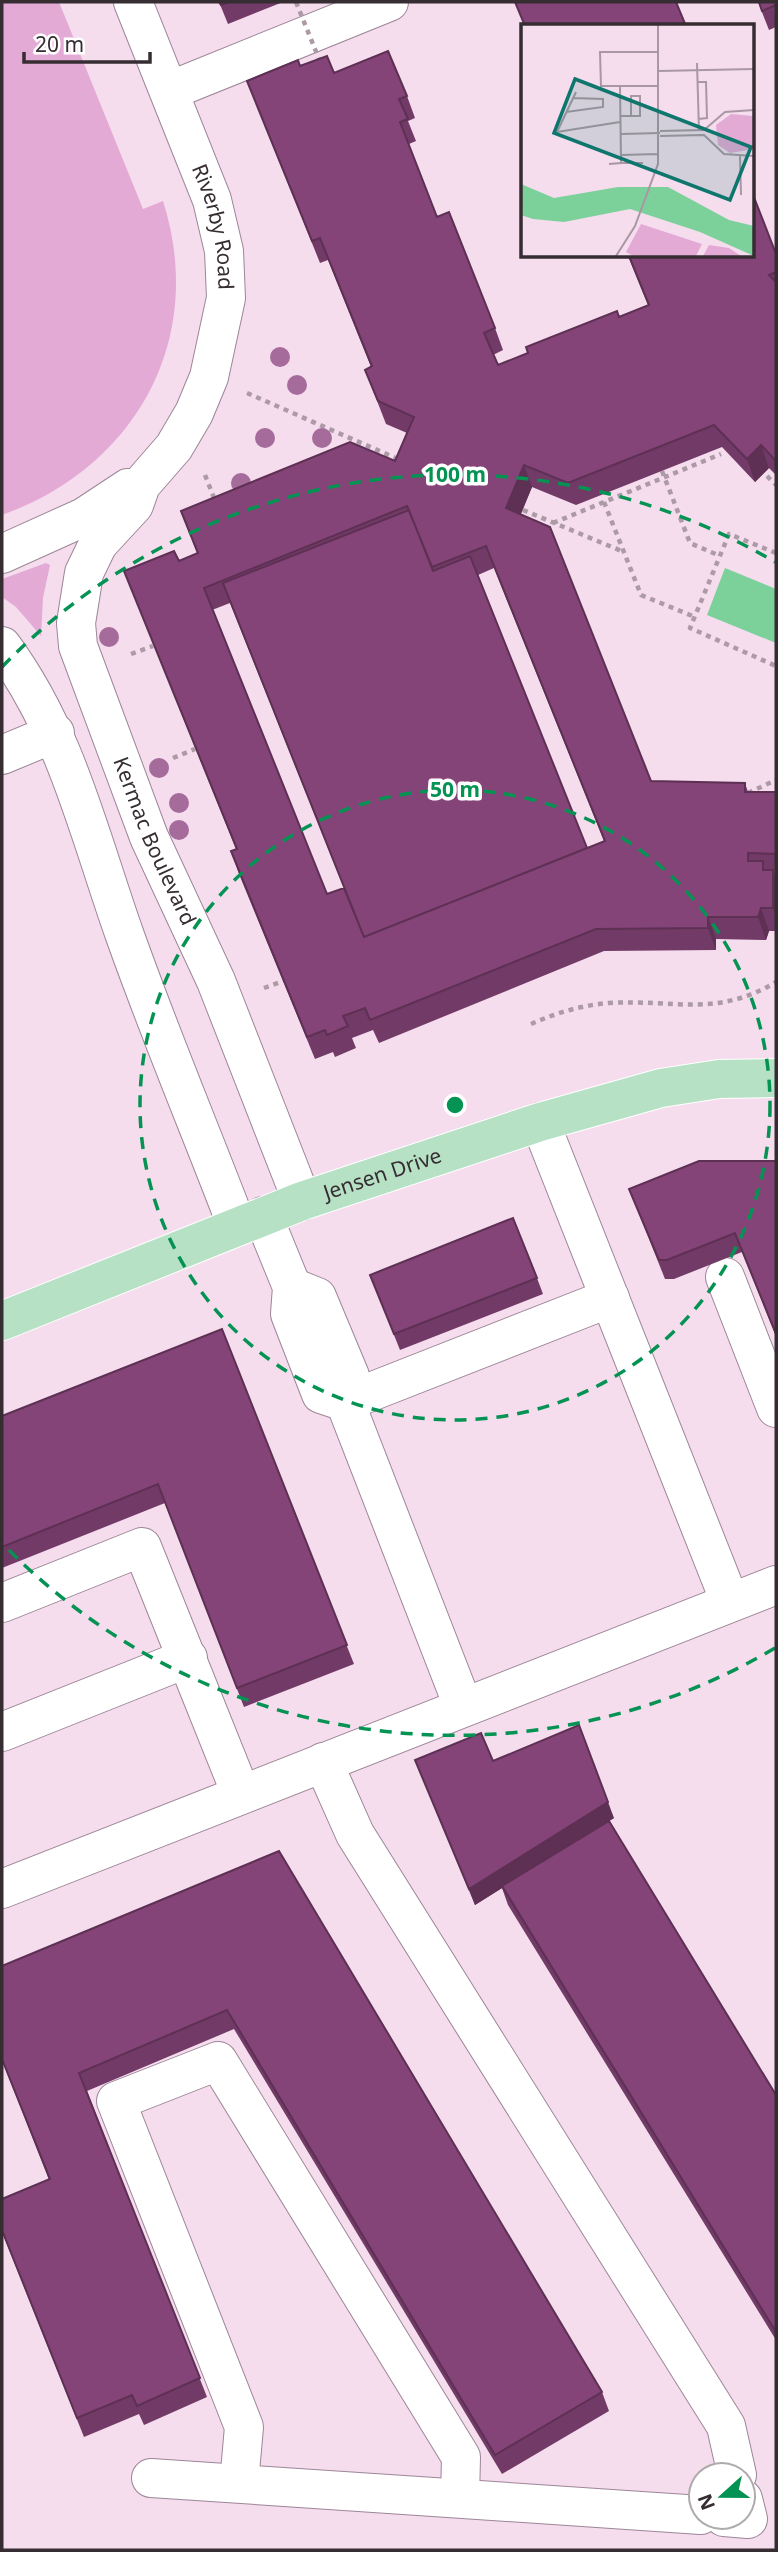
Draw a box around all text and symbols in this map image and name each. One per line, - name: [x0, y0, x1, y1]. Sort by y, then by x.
- scale bar: [24, 21, 150, 65]
- inset map: [521, 24, 754, 257]
- text: 20 m: [35, 30, 84, 58]
- street label: Riverby Road: [186, 160, 241, 290]
- text: 100 m: [424, 460, 486, 488]
- street label: Kermac Boulevard: [107, 753, 203, 930]
- text: 50 m: [430, 775, 480, 803]
- centre of rings: [443, 1093, 467, 1117]
- street label: Jensen Drive: [318, 1141, 445, 1207]
- north arrow: [687, 2461, 757, 2531]
- text: N: [691, 2490, 721, 2514]

